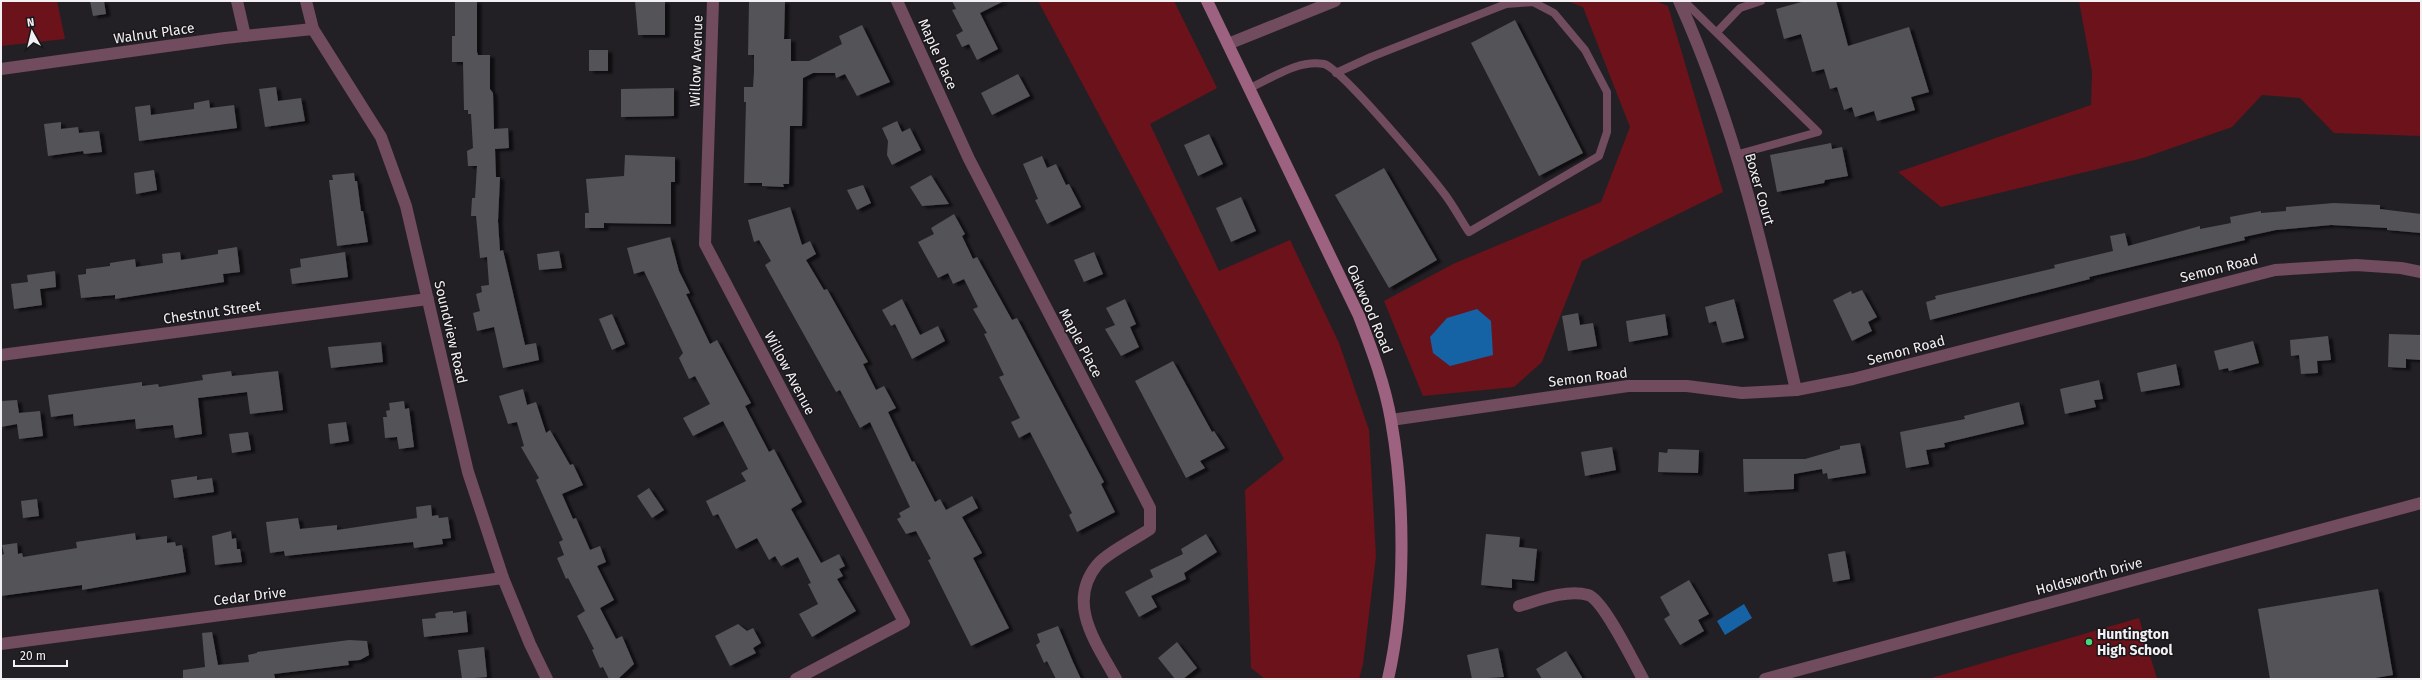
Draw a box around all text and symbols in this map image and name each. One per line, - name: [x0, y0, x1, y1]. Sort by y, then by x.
- north arrow: [12, 12, 52, 52]
- street label: Willow Avenue: [686, 15, 707, 107]
- text: N: [26, 16, 35, 30]
- street label: Maple Place: [914, 16, 961, 92]
- street label: Walnut Place: [113, 19, 196, 48]
- street label: Boxer Court: [1741, 151, 1778, 228]
- street label: Semon Road: [2178, 251, 2260, 286]
- street label: Oakwood Road: [1343, 262, 1396, 356]
- street label: Soundview Road: [430, 279, 471, 385]
- street label: Chestnut Street: [162, 297, 263, 328]
- street label: Maple Place: [1055, 306, 1106, 381]
- street label: Willow Avenue: [760, 329, 819, 418]
- street label: Semon Road: [1865, 332, 1947, 369]
- street label: Semon Road: [1548, 364, 1629, 391]
- street label: Holdsworth Drive: [2034, 554, 2144, 599]
- street label: Cedar Drive: [213, 584, 287, 609]
- place label: Huntington High School: [2097, 626, 2174, 659]
- marker: Huntington High School: [2084, 637, 2094, 647]
- scale bar: [14, 642, 67, 668]
- text: 20 m: [20, 649, 46, 663]

